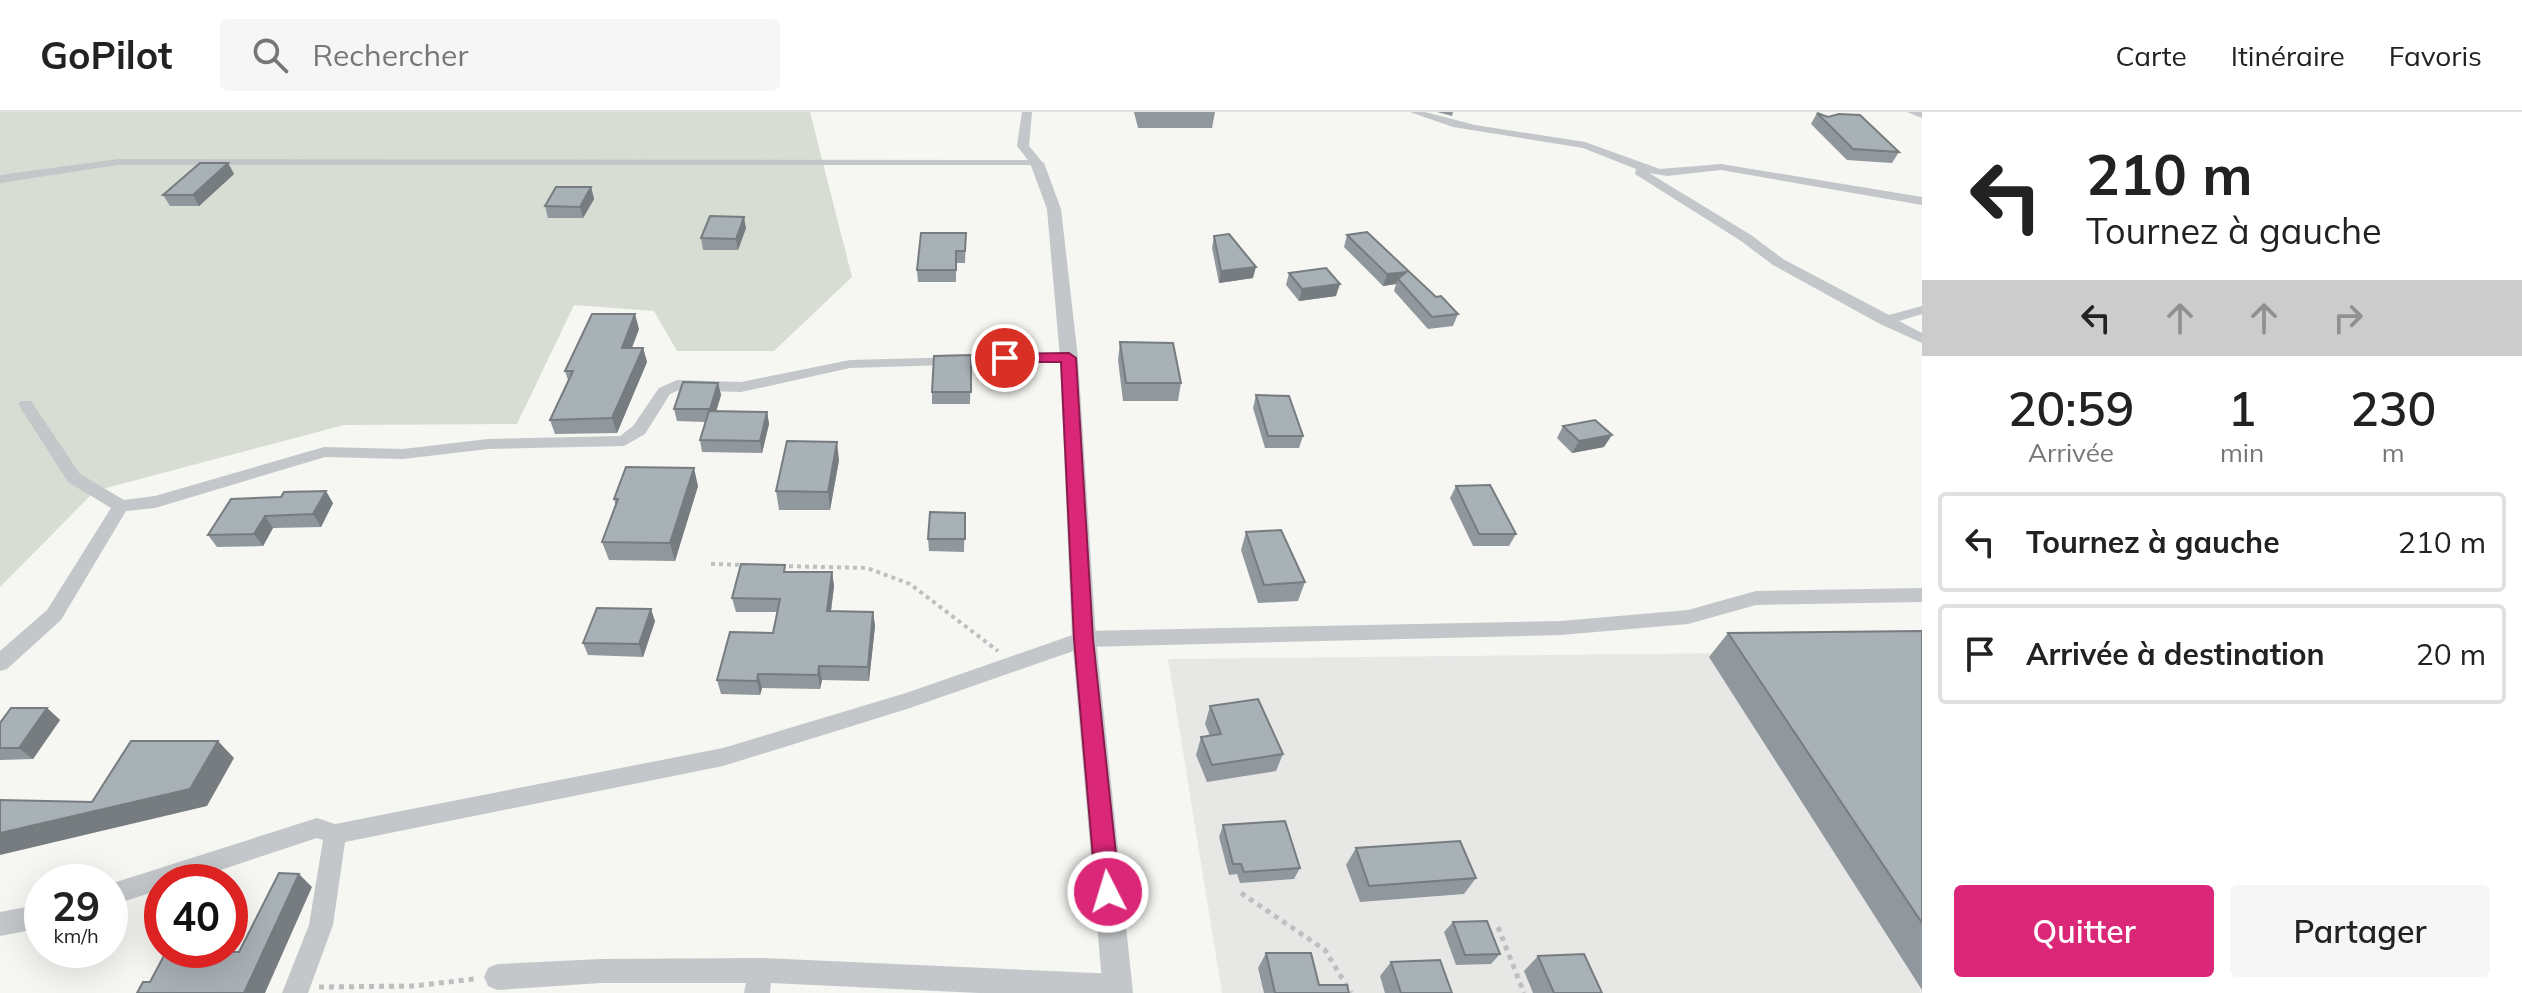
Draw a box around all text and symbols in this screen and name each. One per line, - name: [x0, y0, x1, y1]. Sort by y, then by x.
- search box: [220, 19, 780, 91]
- text: GoPilot: [40, 31, 172, 79]
- icon: search: [248, 33, 292, 77]
- text: Rechercher: [312, 36, 468, 74]
- text: Carte: [2115, 38, 2187, 73]
- text: Itinéraire: [2231, 38, 2345, 73]
- text: Favoris: [2389, 38, 2482, 73]
- text: 210 m: [2086, 139, 2253, 209]
- icon: left: [1954, 144, 2058, 248]
- text: Tournez à gauche: [2086, 208, 2382, 253]
- icon: left: [2074, 296, 2118, 340]
- icon: ahead: [2158, 296, 2202, 340]
- icon: ahead: [2242, 296, 2286, 340]
- icon: right: [2326, 296, 2370, 340]
- pin: [971, 324, 1039, 392]
- icon: arrive: [983, 336, 1027, 380]
- text: 20:59: [2008, 378, 2134, 438]
- text: 1: [2228, 378, 2256, 438]
- text: 230: [2350, 378, 2436, 438]
- text: Arrivée: [2028, 436, 2114, 469]
- text: min: [2220, 436, 2264, 469]
- text: m: [2382, 436, 2405, 469]
- icon: left: [1958, 520, 2002, 564]
- text: Tournez à gauche: [2026, 523, 2280, 561]
- text: 210 m: [2398, 523, 2486, 561]
- icon: arrive: [1958, 632, 2002, 676]
- text: Arrivée à destination: [2026, 635, 2325, 673]
- text: 20 m: [2416, 635, 2486, 673]
- position arrow: [1066, 850, 1150, 934]
- speed limit sign: 40: [144, 864, 248, 968]
- text: 29: [52, 881, 100, 931]
- button: Quitter: [1954, 885, 2214, 977]
- button: Partager: [2230, 885, 2490, 977]
- text: km/h: [53, 923, 99, 948]

